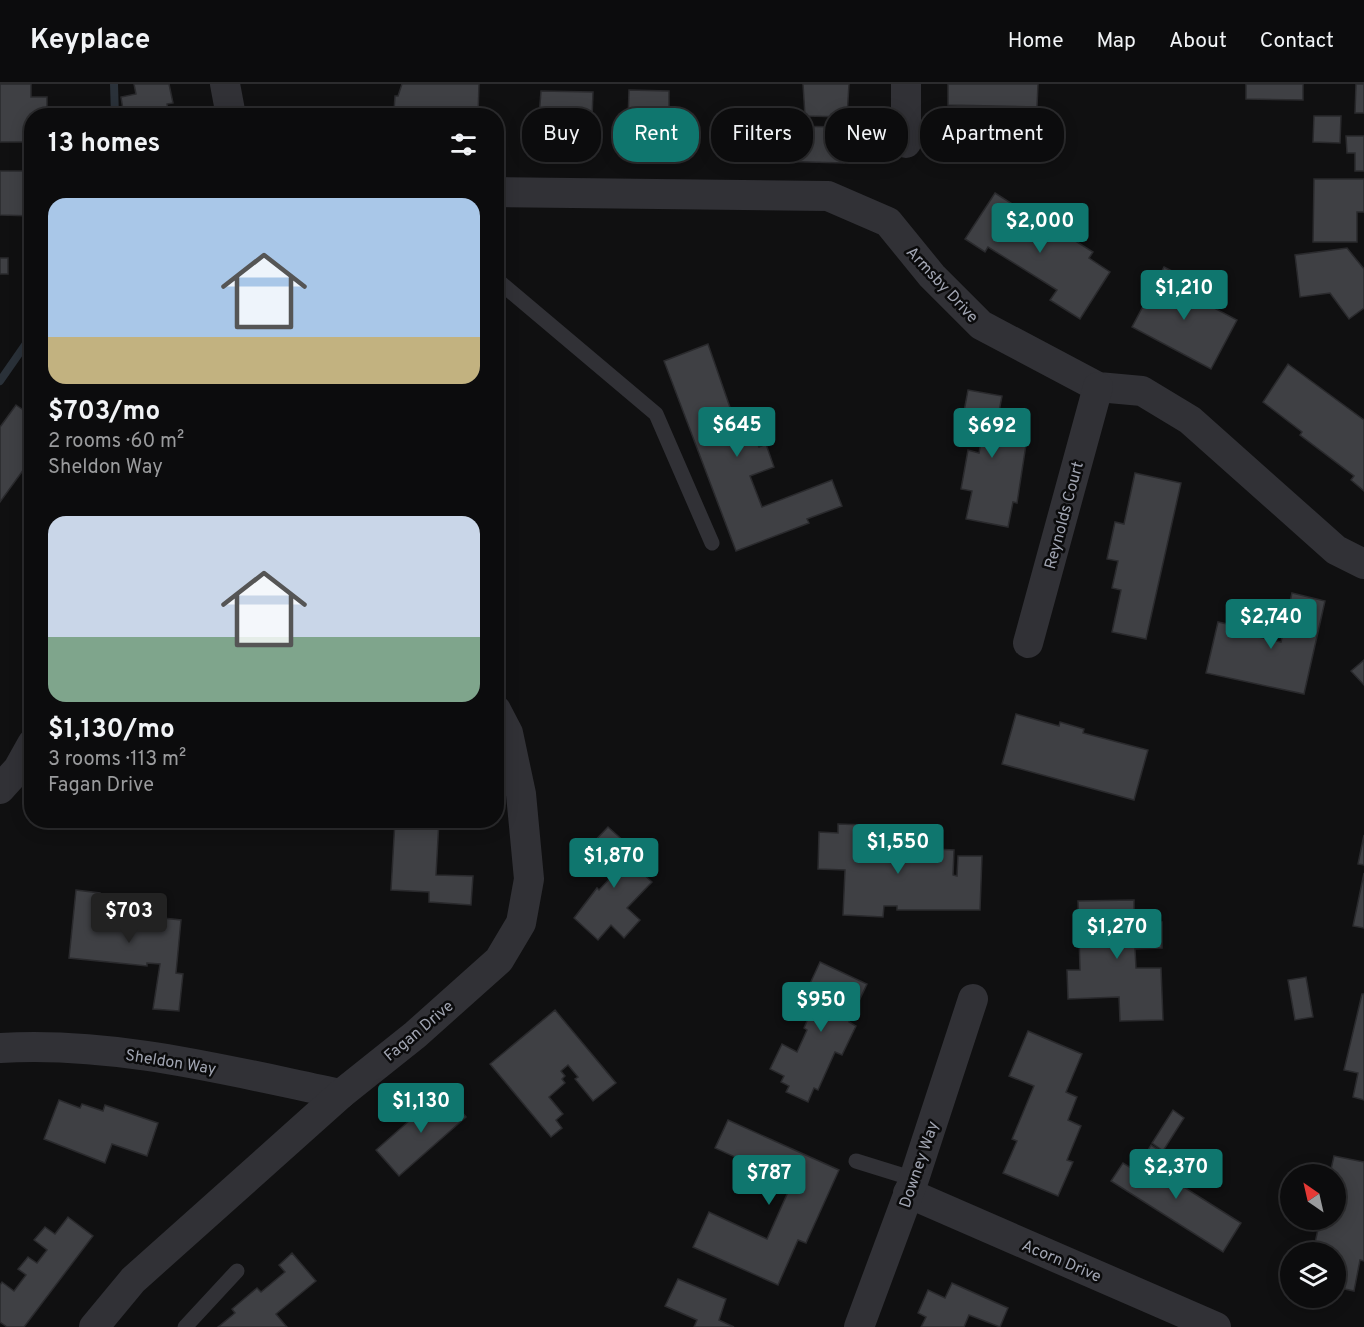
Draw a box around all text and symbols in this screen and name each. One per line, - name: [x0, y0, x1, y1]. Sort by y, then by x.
- text: Keyplace: [30, 23, 150, 59]
- text: Home: [1008, 28, 1064, 55]
- text: Map: [1097, 28, 1136, 55]
- text: About: [1169, 28, 1227, 55]
- text: Contact: [1260, 28, 1334, 55]
- chip: Buy: [522, 108, 601, 162]
- chip: Rent: [613, 108, 699, 162]
- chip: Filters: [711, 108, 813, 162]
- chip: New: [825, 108, 908, 162]
- chip: Apartment: [920, 108, 1064, 162]
- text: 13 homes: [48, 128, 160, 161]
- icon: filters: [447, 128, 480, 161]
- pin: $2,000: [991, 203, 1089, 254]
- text: $2,000: [1006, 209, 1074, 235]
- icon: home: [210, 237, 318, 345]
- street label: Armsby Drive: [901, 243, 982, 328]
- pin: $1,210: [1135, 270, 1233, 321]
- text: $1,210: [1155, 276, 1213, 302]
- text: $703/mo: [48, 396, 160, 429]
- pin: $645: [701, 407, 773, 458]
- pin: $692: [956, 408, 1028, 459]
- text: $645: [712, 413, 762, 439]
- text: $692: [968, 414, 1016, 440]
- text: 2 rooms · 60 m²: [48, 429, 184, 455]
- text: Sheldon Way: [48, 455, 163, 481]
- street label: Reynolds Court: [1041, 459, 1089, 572]
- icon: home: [210, 555, 318, 663]
- pin: $2,740: [1222, 599, 1320, 650]
- text: $2,740: [1240, 605, 1302, 631]
- text: $1,130/mo: [48, 714, 175, 747]
- text: 3 rooms · 113 m²: [48, 747, 186, 773]
- text: Fagan Drive: [48, 773, 154, 799]
- pin: $1,550: [849, 824, 947, 875]
- text: $1,550: [867, 830, 929, 856]
- pin: $1,870: [565, 838, 663, 889]
- text: $1,870: [583, 844, 645, 870]
- pin: $703: [93, 893, 165, 944]
- text: $703: [105, 899, 153, 925]
- pin: $1,270: [1068, 909, 1166, 960]
- text: $1,270: [1086, 915, 1148, 941]
- pin: $950: [785, 982, 857, 1033]
- text: $950: [796, 988, 846, 1014]
- street label: Fagan Drive: [380, 997, 458, 1066]
- street label: Sheldon Way: [124, 1046, 218, 1080]
- pin: $1,130: [372, 1083, 470, 1134]
- text: $1,130: [392, 1089, 450, 1115]
- street label: Downey Way: [896, 1119, 944, 1211]
- pin: $2,370: [1127, 1149, 1225, 1200]
- pin: $787: [733, 1155, 805, 1206]
- text: $2,370: [1144, 1155, 1208, 1181]
- text: $787: [746, 1161, 792, 1187]
- north arrow: [1280, 1164, 1346, 1230]
- map controls: [1280, 1164, 1346, 1308]
- street label: Acorn Drive: [1018, 1236, 1104, 1288]
- button: layers: [1280, 1242, 1346, 1308]

